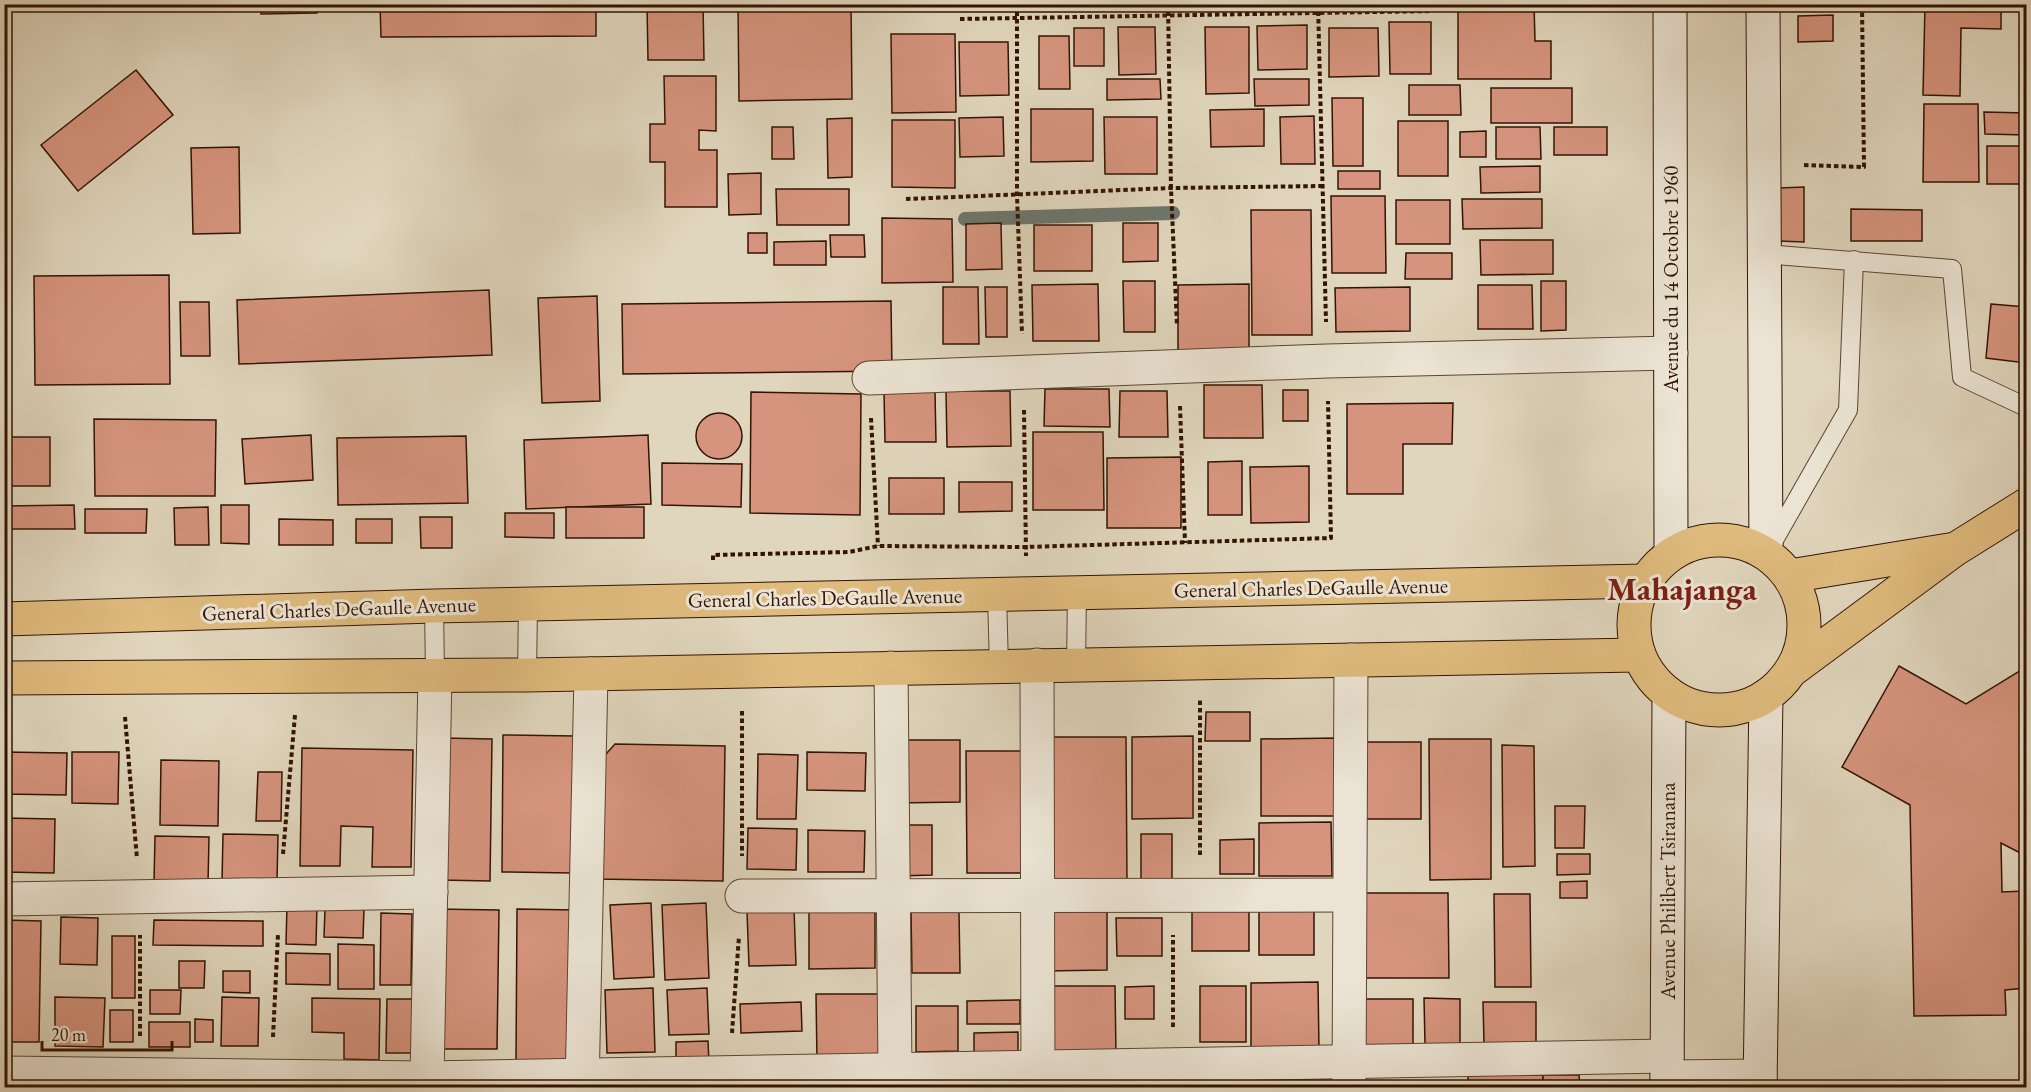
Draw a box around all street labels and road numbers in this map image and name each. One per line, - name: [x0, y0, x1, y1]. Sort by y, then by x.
- street label: Avenue du 14 Octobre 1960: [1657, 166, 1684, 393]
- street label: General Charles DeGaulle Avenue: [1174, 572, 1448, 603]
- street label: General Charles DeGaulle Avenue: [688, 582, 962, 613]
- street label: General Charles DeGaulle Avenue: [201, 590, 477, 627]
- street label: Avenue Philibert Tsiranana: [1654, 782, 1681, 1001]

